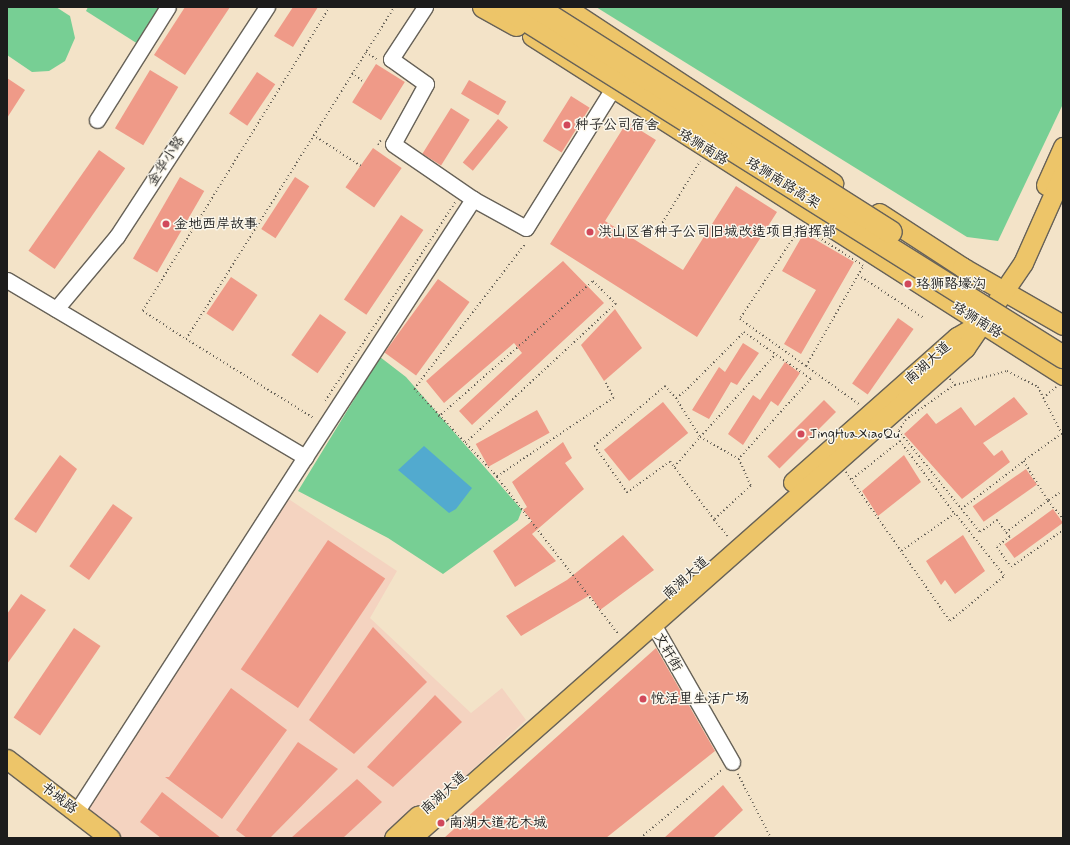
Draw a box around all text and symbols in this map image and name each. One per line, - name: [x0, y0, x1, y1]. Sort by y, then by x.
- place label: 种子公司宿舍: [575, 117, 659, 133]
- marker: 种子公司宿舍: [562, 120, 572, 130]
- street label: 珞狮南路: [675, 125, 731, 169]
- street label: 金华小路: [144, 133, 188, 189]
- street label: 珞狮南路高架: [743, 154, 823, 212]
- place label: 金地西岸故事: [174, 216, 258, 232]
- marker: 金地西岸故事: [161, 219, 171, 229]
- place label: 洪山区省种子公司旧城改造项目指挥部: [598, 224, 836, 240]
- marker: 洪山区省种子公司旧城改造项目指挥部: [585, 227, 595, 237]
- place label: 珞狮路壕沟: [916, 276, 986, 292]
- marker: 珞狮路壕沟: [903, 279, 913, 289]
- street label: 珞狮南路: [949, 298, 1005, 342]
- street label: 南湖大道: [902, 338, 954, 388]
- place label: JingHuaXiaoQu: [809, 426, 900, 442]
- marker: JingHuaXiaoQu: [796, 429, 806, 439]
- street label: 南湖大道: [660, 553, 712, 603]
- street label: 文轩街: [650, 630, 686, 674]
- place label: 悦活里生活广场: [651, 691, 749, 707]
- marker: 悦活里生活广场: [638, 694, 648, 704]
- street label: 南湖大道: [418, 768, 470, 818]
- street label: 书城路: [37, 778, 81, 818]
- place label: 南湖大道花木城: [449, 815, 547, 831]
- marker: 南湖大道花木城: [436, 818, 446, 828]

